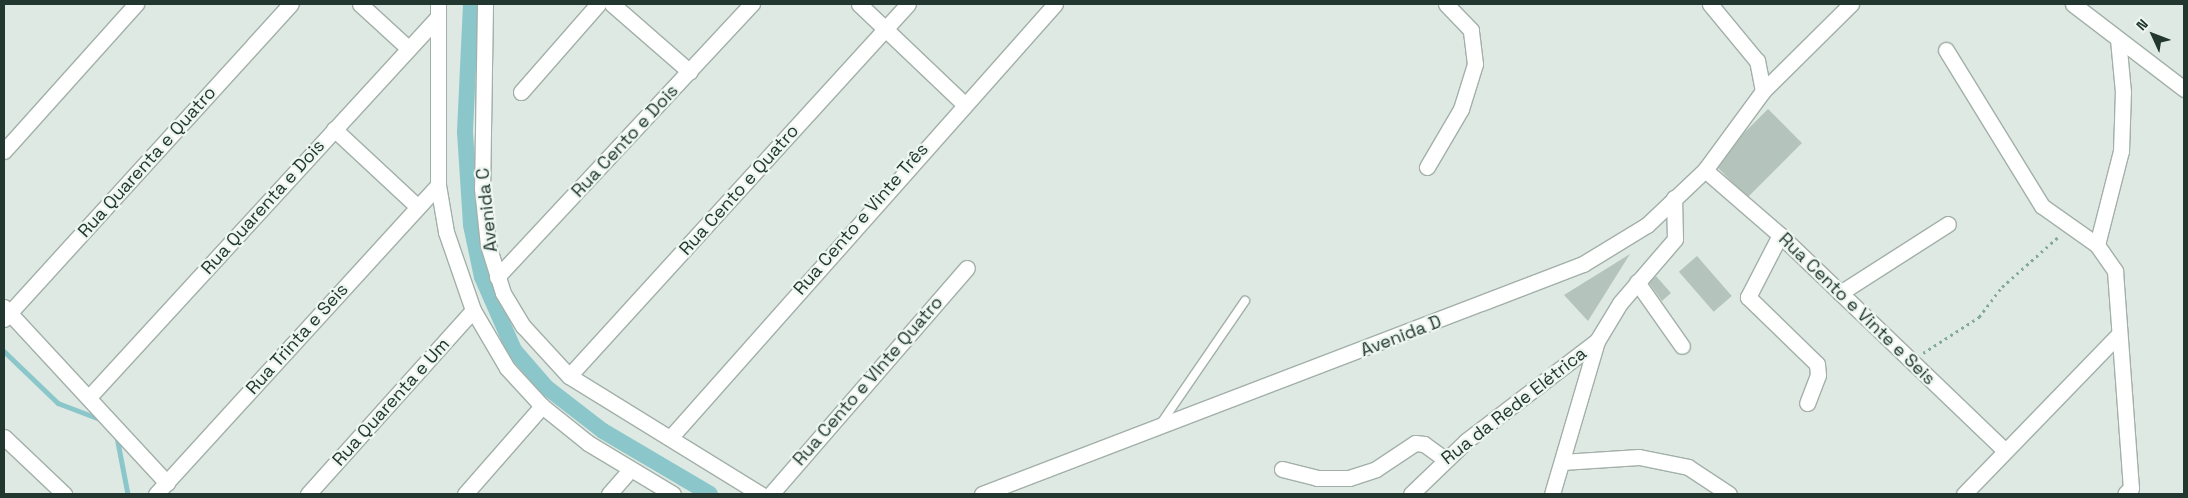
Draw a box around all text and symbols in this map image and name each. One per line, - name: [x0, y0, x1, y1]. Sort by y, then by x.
- north arrow: [2128, 10, 2178, 60]
- text: N: [2132, 15, 2152, 34]
- street label: Rua Cento e Dois: [567, 80, 683, 202]
- street label: Rua Quarenta e Quatro: [73, 82, 221, 242]
- street label: Rua Cento e Quatro: [675, 120, 803, 260]
- street label: Rua Quarenta e Dois: [197, 135, 329, 279]
- street label: Rua Cento e Vinte Três: [789, 138, 933, 300]
- street label: Avenida C: [472, 167, 502, 253]
- street label: Rua Cento e Vinte e Seis: [1774, 228, 1940, 390]
- street label: Rua Trinta e Seis: [241, 279, 353, 399]
- street label: Rua Cento e VInte Quatro: [788, 292, 948, 470]
- street label: Avenida D: [1357, 311, 1445, 361]
- street label: Rua Quarenta e Um: [328, 334, 454, 470]
- street label: Rua da Rede Elétrica: [1437, 343, 1591, 469]

